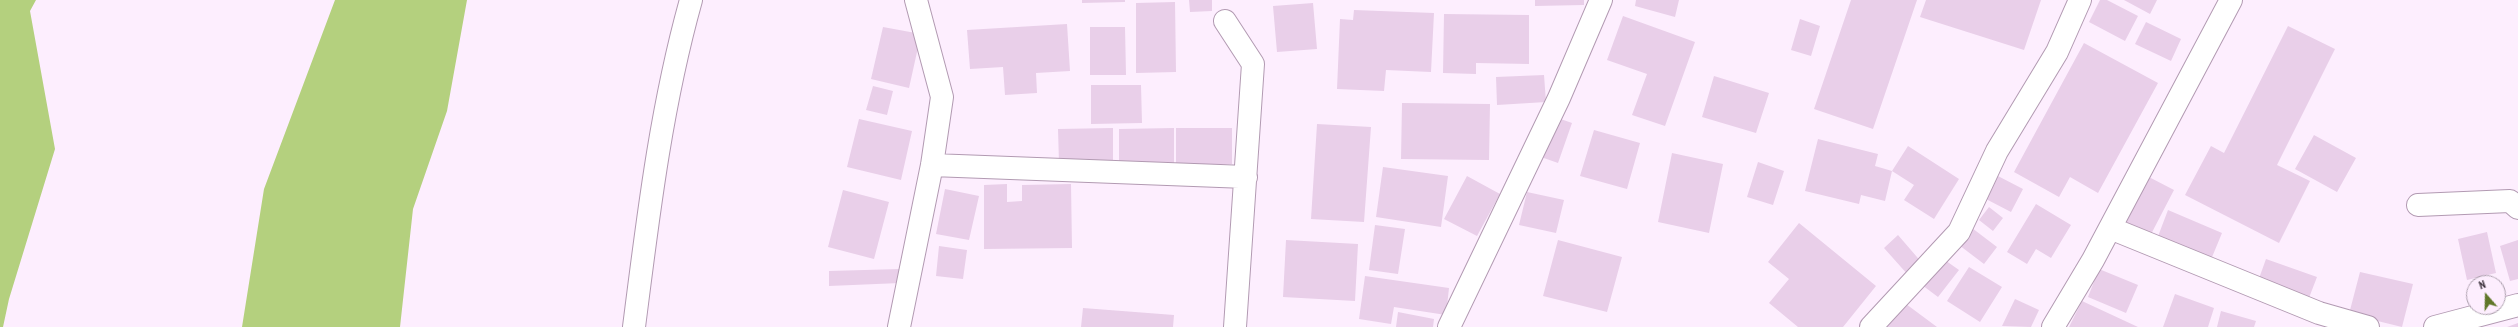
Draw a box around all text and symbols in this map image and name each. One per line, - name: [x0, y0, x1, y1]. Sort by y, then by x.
- north arrow: [2466, 275, 2506, 315]
- text: N: [2477, 277, 2487, 292]

